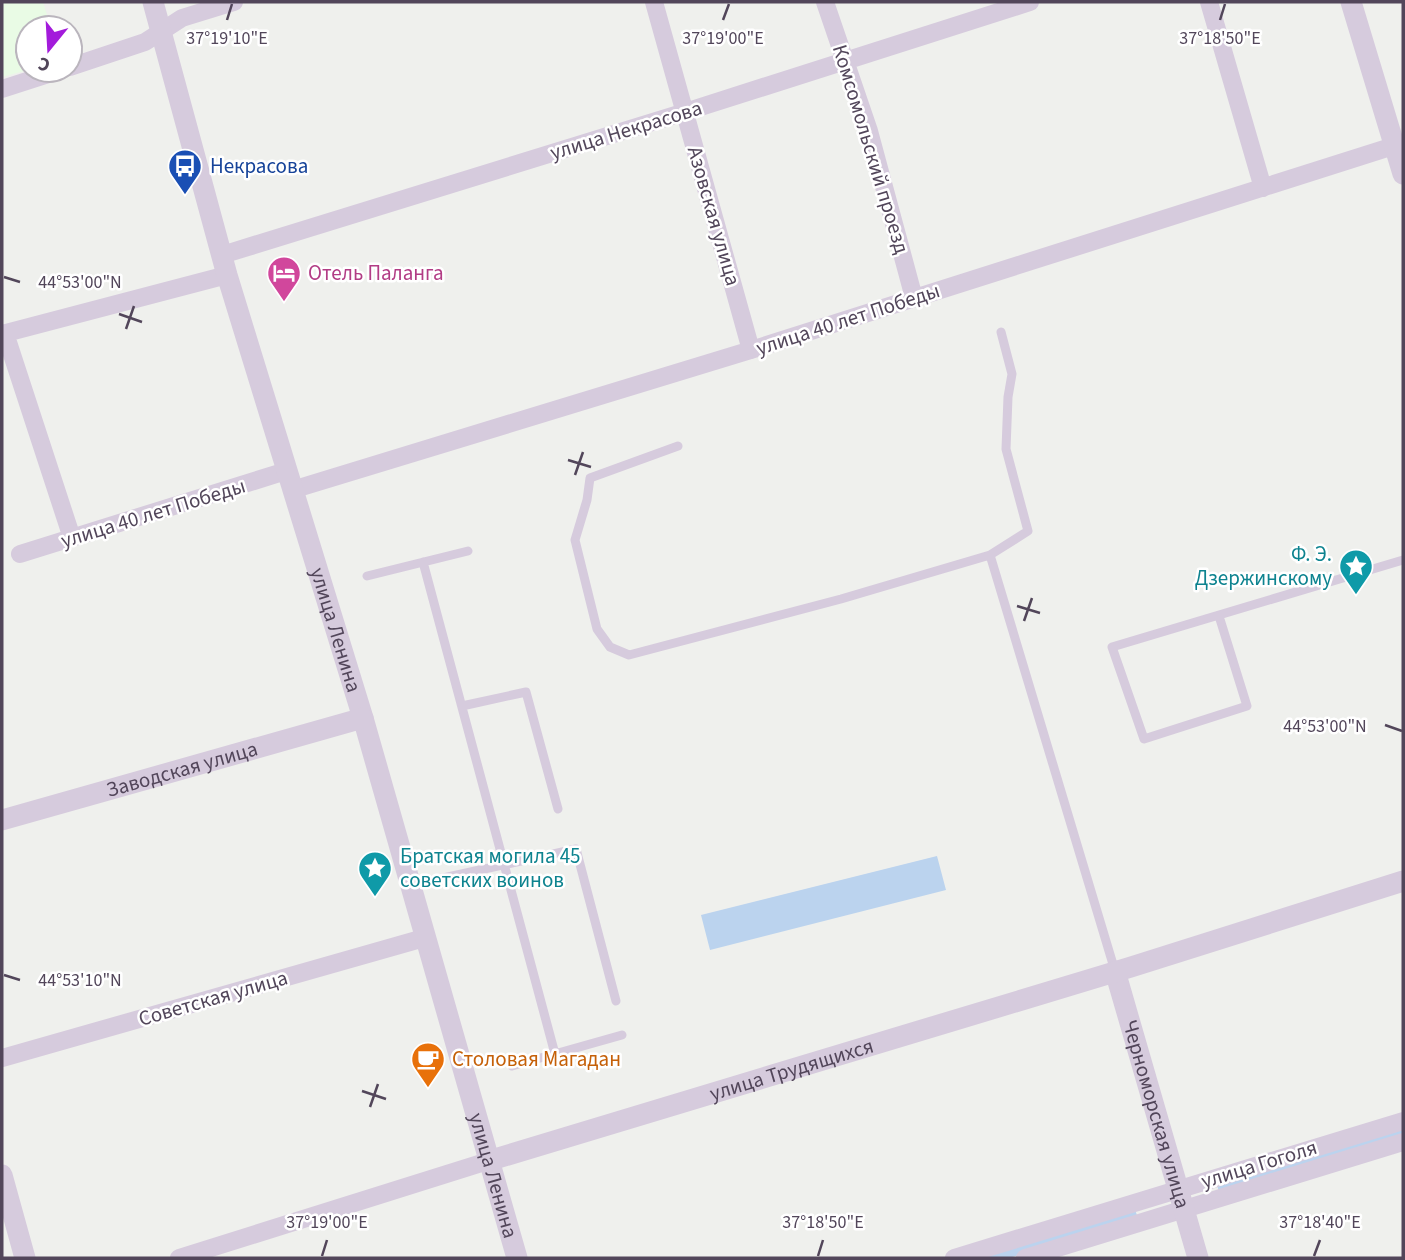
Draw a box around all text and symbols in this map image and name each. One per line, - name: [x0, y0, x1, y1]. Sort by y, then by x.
- north arrow: [14, 14, 84, 84]
- text: 37°19'10"E: [186, 26, 268, 51]
- text: 37°19'00"E: [682, 26, 764, 51]
- text: 37°18'50"E: [1179, 26, 1261, 51]
- street label: Комсомольский проезд: [825, 41, 917, 257]
- text: С: [35, 49, 54, 78]
- street label: улица Некрасова: [546, 93, 706, 167]
- street label: Азовская улица: [680, 143, 748, 289]
- bus stop icon: Некрасова: [166, 147, 204, 196]
- place label: Некрасова: [210, 151, 308, 181]
- hotel icon: Отель Паланга: [265, 254, 303, 303]
- place label: Отель Паланга: [308, 258, 444, 288]
- text: 44°53'00"N: [38, 270, 122, 295]
- street label: улица 40 лет Победы: [752, 275, 944, 363]
- street label: улица 40 лет Победы: [57, 471, 249, 555]
- place label: Ф. Э. Дзержинскому: [1195, 539, 1332, 593]
- place icon: Ф. Э. Дзержинскому: [1337, 547, 1375, 596]
- street label: улица Ленина: [303, 564, 369, 696]
- text: 44°53'00"N: [1283, 714, 1367, 739]
- street label: Заводская улица: [103, 734, 261, 805]
- place label: Братская могила 45 советских воинов: [400, 841, 581, 895]
- place icon: Братская могила 45 советских воинов: [356, 849, 394, 898]
- street label: Советская улица: [135, 962, 291, 1034]
- text: 44°53'10"N: [38, 968, 122, 993]
- street label: Черноморская улица: [1115, 1016, 1198, 1212]
- street label: улица Трудящихся: [706, 1031, 877, 1108]
- cafe icon: Столовая Магадан: [409, 1040, 447, 1089]
- place label: Столовая Магадан: [452, 1044, 621, 1074]
- street label: улица Ленина: [461, 1109, 526, 1242]
- street label: улица Гоголя: [1197, 1132, 1321, 1196]
- text: 37°19'00"E: [286, 1210, 368, 1235]
- text: 37°18'50"E: [782, 1210, 864, 1235]
- text: 37°18'40"E: [1279, 1210, 1361, 1235]

